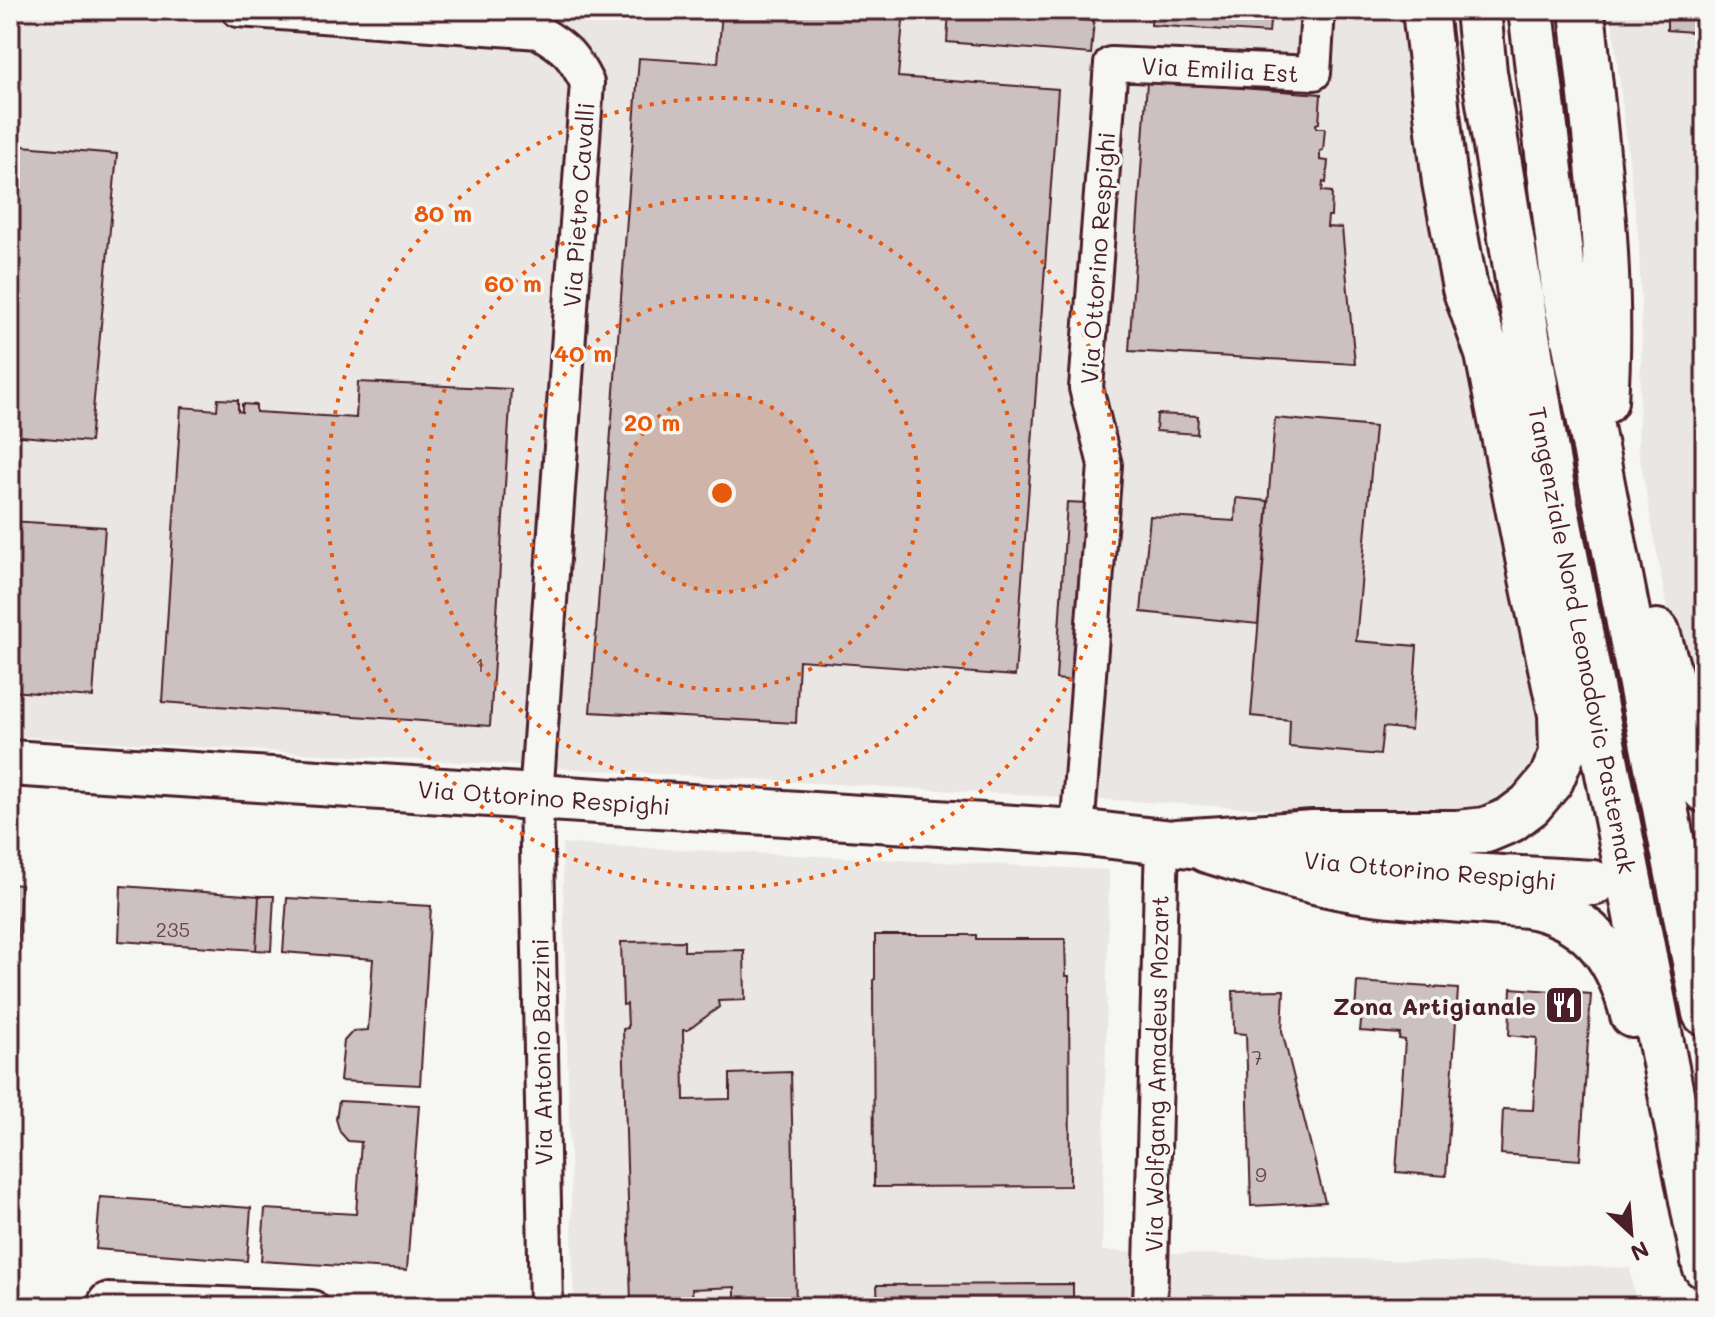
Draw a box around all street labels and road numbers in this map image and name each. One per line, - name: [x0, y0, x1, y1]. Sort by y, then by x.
- street label: Via Emilia Est: [1140, 49, 1300, 89]
- street label: Via Pietro Cavalli: [555, 101, 601, 309]
- street label: Via Ottorino Respighi: [1073, 131, 1121, 385]
- street label: Tangenziale Nord Leonodovic Pasternak: [1522, 404, 1644, 876]
- street label: Via Ottorino Respighi: [417, 773, 671, 821]
- street label: Via Ottorino Respighi: [1303, 844, 1557, 896]
- street label: Via Wolfgang Amadeus Mozart: [1137, 895, 1175, 1253]
- street label: Via Antonio Bazzini: [524, 938, 558, 1166]

